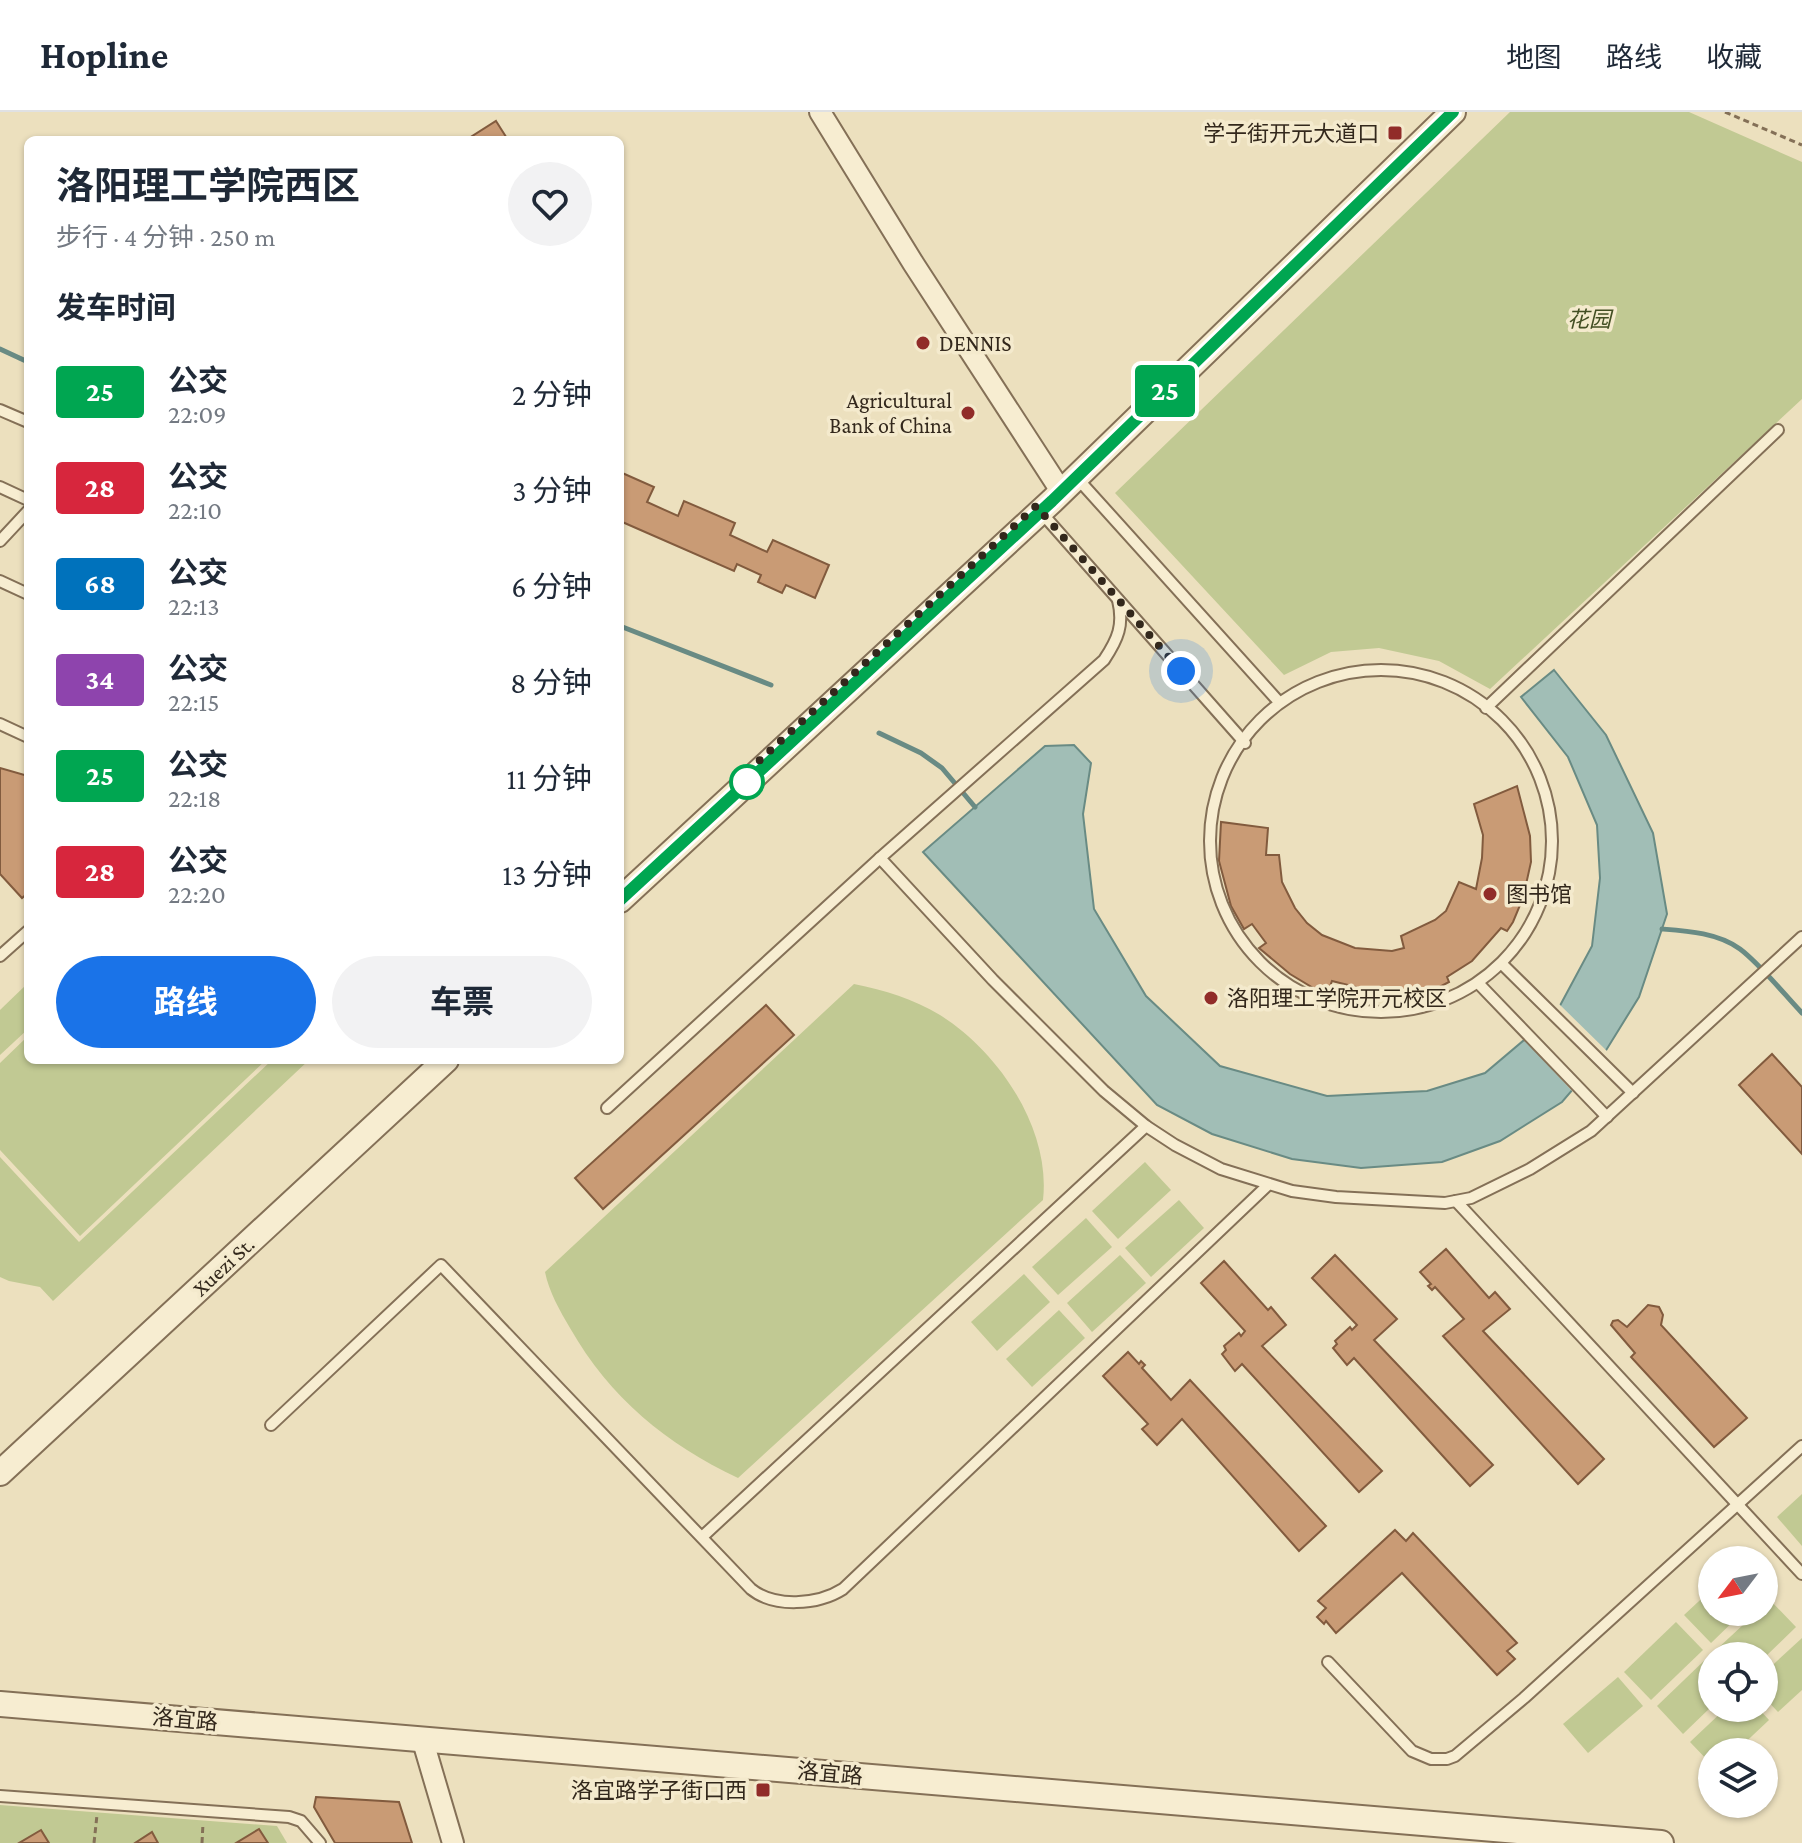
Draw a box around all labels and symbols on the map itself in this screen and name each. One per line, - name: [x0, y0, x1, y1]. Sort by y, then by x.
- place label: 学子街开元大道口: [1203, 121, 1379, 146]
- marker: 学子街开元大道口: [1386, 124, 1404, 142]
- park label: 花园: [1567, 307, 1614, 332]
- place label: DENNIS: [939, 331, 1012, 356]
- marker: DENNIS: [914, 334, 932, 352]
- line badge: 25: [1129, 365, 1201, 417]
- place label: Agricultural Bank of China: [829, 388, 952, 438]
- marker: Agricultural Bank of China: [959, 404, 977, 422]
- your location: [1161, 651, 1201, 691]
- unlabelled marker: [730, 765, 764, 799]
- place label: 图书馆: [1506, 882, 1572, 907]
- marker: 图书馆: [1481, 885, 1499, 903]
- place label: 洛阳理工学院开元校区: [1227, 986, 1447, 1011]
- marker: 洛阳理工学院开元校区: [1202, 989, 1220, 1007]
- street label: Xuezi St.: [187, 1232, 259, 1301]
- north arrow: [1698, 1546, 1778, 1626]
- street label: 洛宜路: [151, 1704, 219, 1735]
- street label: 洛宜路: [796, 1758, 864, 1789]
- place label: 洛宜路学子街口西: [571, 1778, 747, 1803]
- marker: 洛宜路学子街口西: [754, 1781, 772, 1799]

